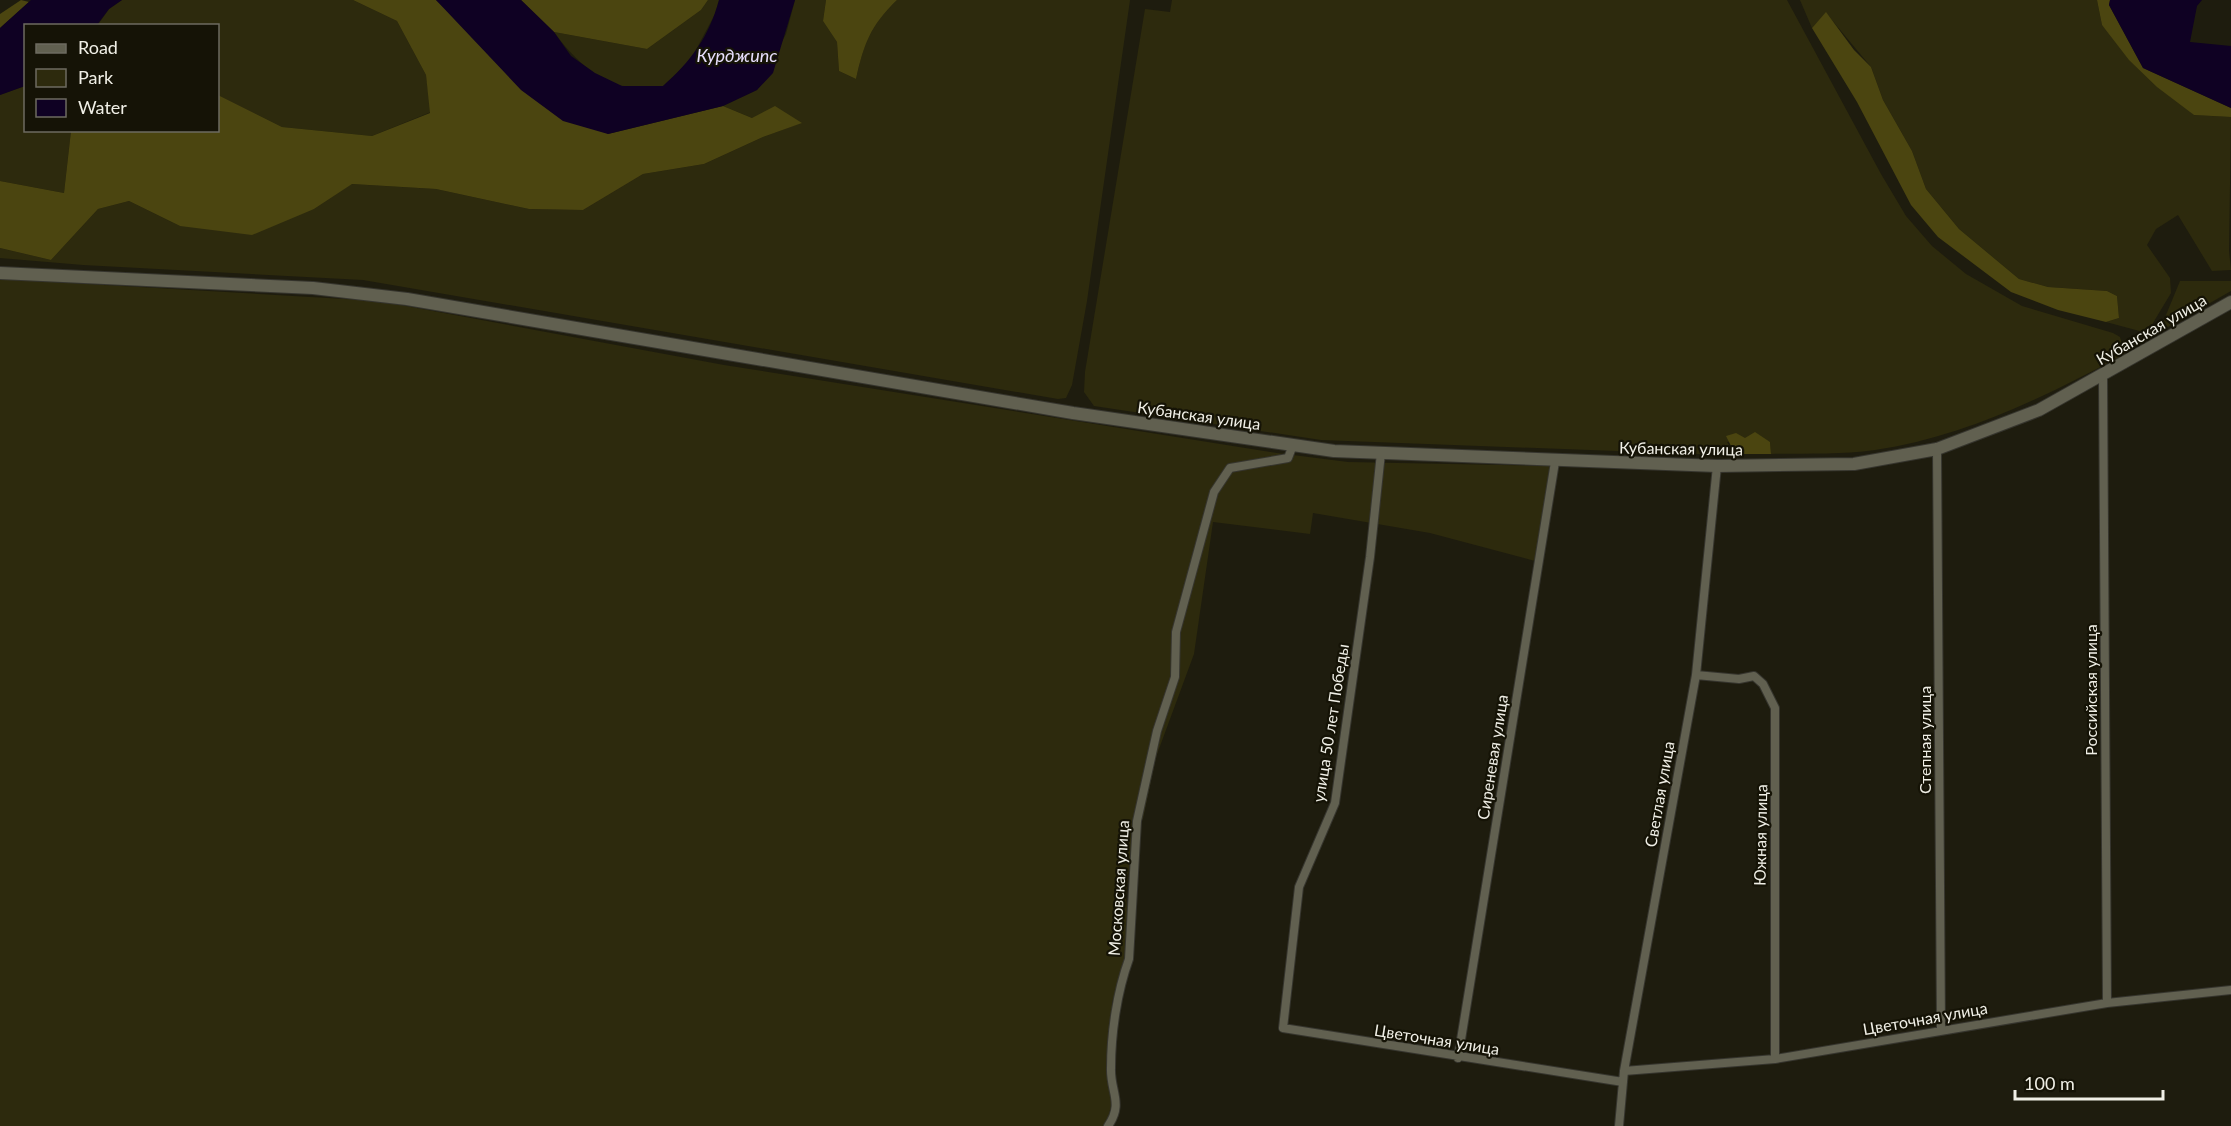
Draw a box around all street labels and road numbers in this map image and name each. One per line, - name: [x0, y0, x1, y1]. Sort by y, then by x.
- street label: Кубанская улица: [2093, 290, 2209, 368]
- street label: Кубанская улица: [1136, 397, 1262, 433]
- street label: Кубанская улица: [1619, 437, 1743, 459]
- street label: Российская улица: [2081, 624, 2100, 756]
- street label: улица 50 лет Победы: [1308, 642, 1352, 804]
- street label: Степная улица: [1915, 686, 1934, 794]
- street label: Сиреневая улица: [1473, 693, 1511, 821]
- street label: Светлая улица: [1640, 740, 1678, 848]
- street label: Южная улица: [1750, 784, 1770, 886]
- street label: Московская улица: [1104, 820, 1132, 956]
- street label: Цветочная улица: [1861, 998, 1989, 1038]
- street label: Цветочная улица: [1373, 1020, 1501, 1058]

